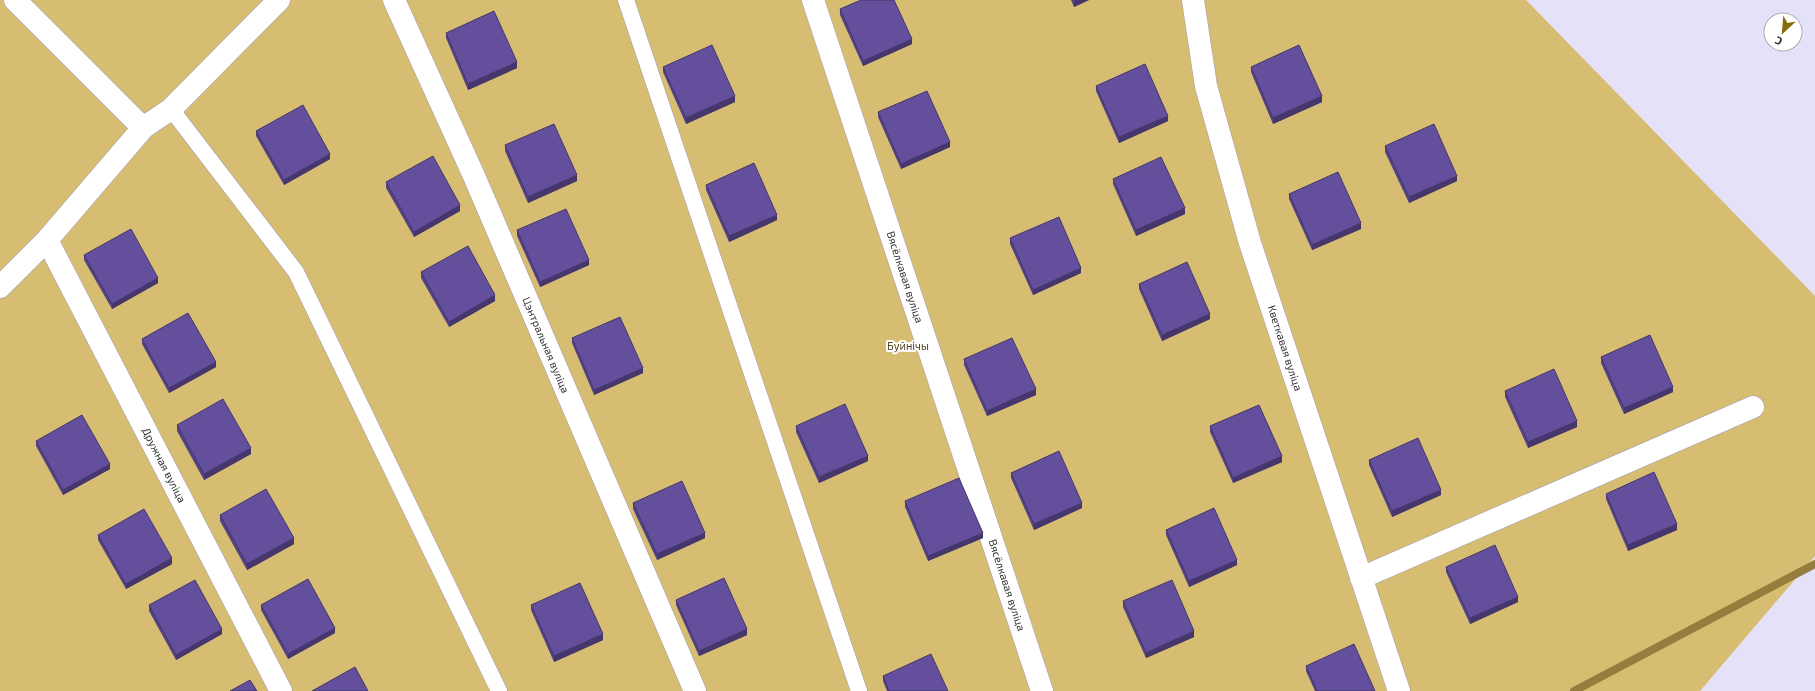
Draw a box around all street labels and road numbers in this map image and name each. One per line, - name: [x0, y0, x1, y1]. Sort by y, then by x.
- street label: Вясёлкавая вуліца: [884, 229, 926, 325]
- street label: Цэнтральная вуліца: [519, 295, 573, 395]
- street label: Кветкавая вуліца: [1265, 303, 1305, 393]
- street label: Дружная вуліца: [139, 425, 189, 505]
- street label: Вясёлкавая вуліца: [986, 537, 1028, 633]

